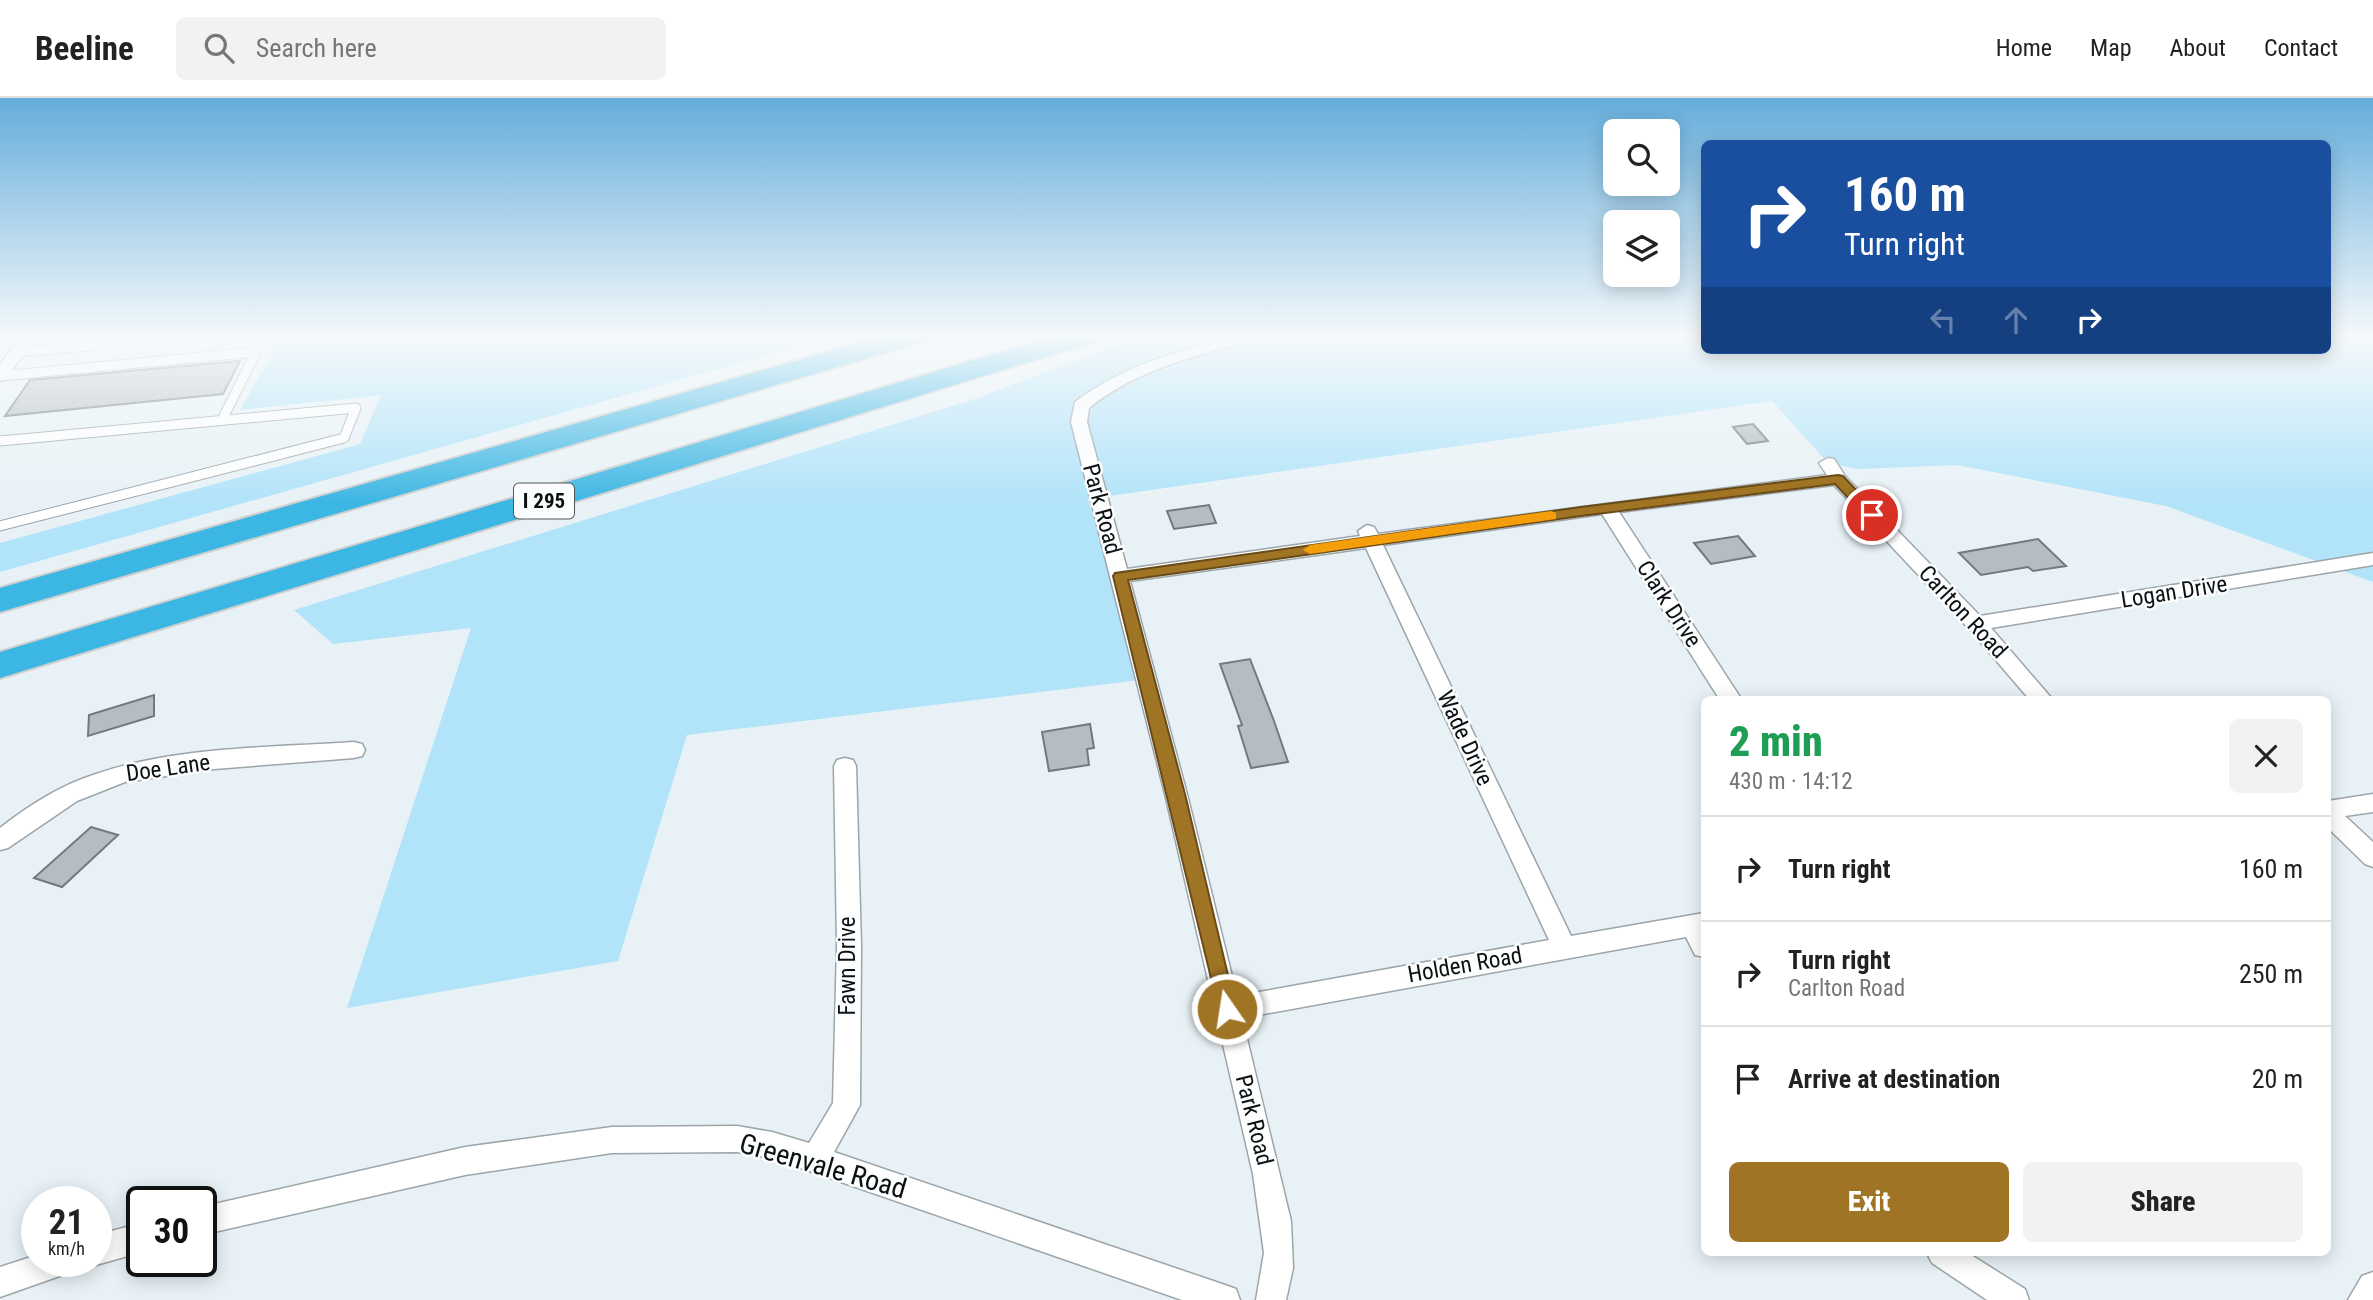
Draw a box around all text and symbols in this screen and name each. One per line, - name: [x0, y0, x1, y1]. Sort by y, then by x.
- search box: [176, 17, 666, 80]
- text: Beeline: [35, 29, 134, 68]
- icon: search: [200, 29, 238, 67]
- text: Search here: [256, 33, 377, 63]
- text: Home: [1996, 34, 2052, 62]
- text: Map: [2090, 34, 2132, 62]
- text: About: [2170, 34, 2226, 62]
- text: Contact: [2264, 34, 2338, 62]
- map controls: [1603, 119, 1680, 287]
- button: search: [1603, 119, 1680, 196]
- text: 160 m: [1844, 166, 1966, 223]
- icon: right: [1729, 168, 1820, 259]
- button: layers: [1603, 210, 1680, 287]
- text: Turn right: [1844, 225, 1965, 263]
- icon: left: [1924, 301, 1962, 339]
- icon: ahead: [1997, 301, 2035, 339]
- icon: right: [2070, 301, 2108, 339]
- street label: Park Road: [1077, 461, 1127, 557]
- road number: I 295: [514, 484, 574, 518]
- pin: [1842, 485, 1902, 545]
- icon: arrive: [1853, 496, 1891, 534]
- street label: Clark Drive: [1631, 556, 1707, 652]
- street label: Carlton Road: [1913, 560, 2013, 664]
- street label: Logan Drive: [2119, 570, 2229, 614]
- street label: Wade Drive: [1431, 686, 1499, 790]
- text: 2 min: [1729, 717, 1823, 766]
- button: close: [2229, 719, 2303, 793]
- street label: Doe Lane: [124, 749, 212, 787]
- text: 430 m · 14:12: [1729, 768, 1853, 795]
- icon: right: [1729, 850, 1767, 888]
- text: Turn right: [1788, 854, 1890, 884]
- text: 160 m: [2239, 854, 2303, 884]
- street label: Fawn Drive: [834, 917, 861, 1015]
- street label: Holden Road: [1406, 942, 1524, 988]
- text: Turn right: [1788, 945, 1890, 975]
- icon: right: [1729, 955, 1767, 993]
- text: 250 m: [2239, 959, 2303, 989]
- position arrow: [1190, 972, 1264, 1046]
- text: Carlton Road: [1788, 975, 1905, 1002]
- icon: arrive: [1729, 1060, 1767, 1098]
- text: Arrive at destination: [1788, 1064, 2000, 1094]
- text: 20 m: [2252, 1064, 2303, 1094]
- street label: Park Road: [1230, 1072, 1278, 1168]
- street label: Greenvale Road: [736, 1126, 910, 1206]
- button: Exit: [1729, 1162, 2009, 1242]
- button: Share: [2023, 1162, 2303, 1242]
- speed limit sign: 30: [126, 1186, 217, 1277]
- text: 21: [49, 1202, 84, 1243]
- text: km/h: [48, 1238, 85, 1259]

